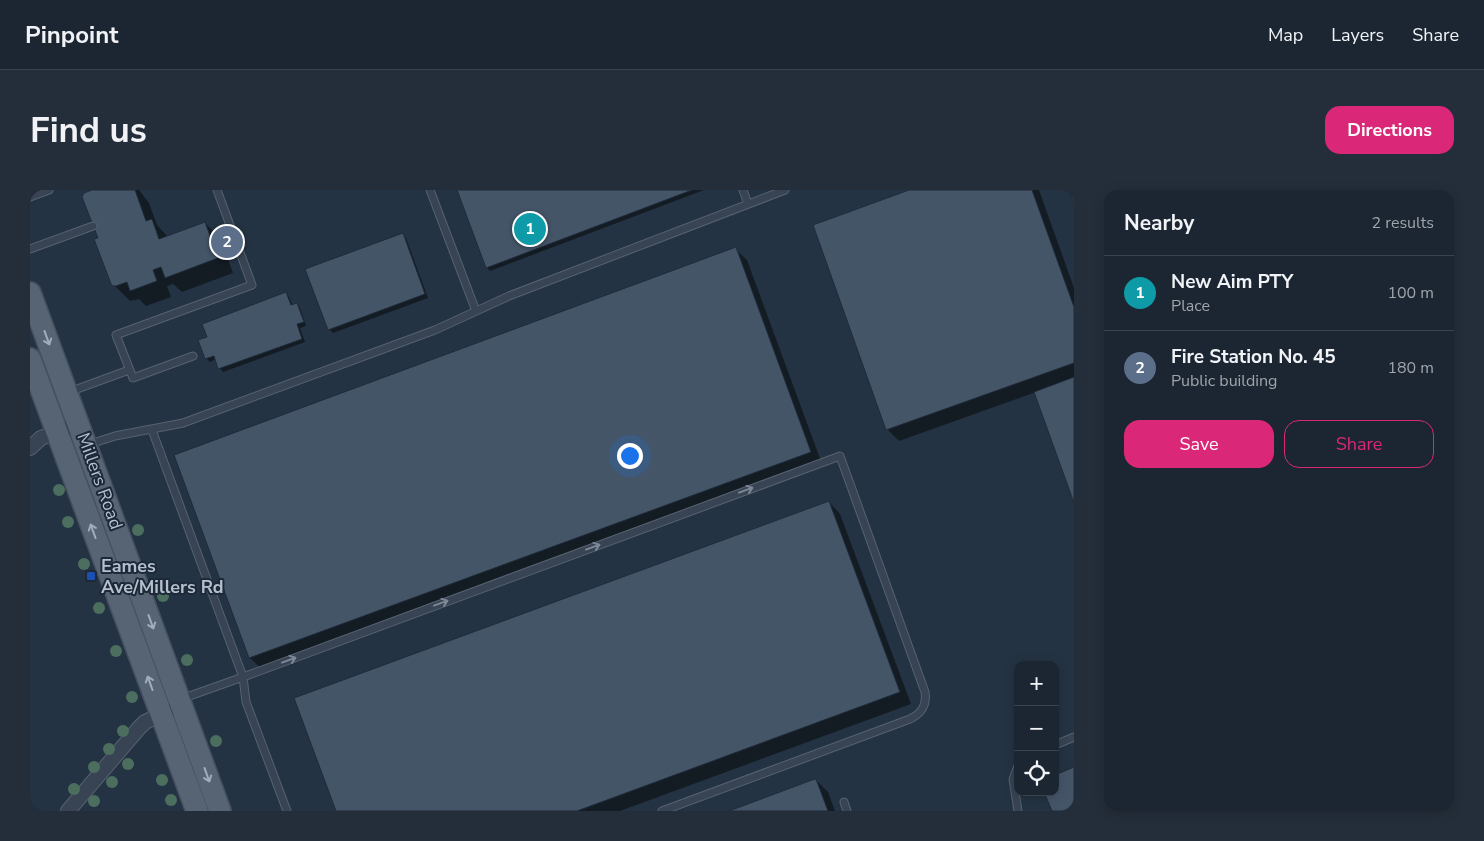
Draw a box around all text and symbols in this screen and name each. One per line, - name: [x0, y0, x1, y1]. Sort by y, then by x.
- text: Pinpoint: [25, 19, 118, 51]
- text: Map: [1268, 23, 1303, 47]
- text: Layers: [1331, 23, 1384, 47]
- text: Share: [1412, 23, 1459, 47]
- button: Directions: [1325, 106, 1454, 154]
- text: Find us: [30, 107, 147, 154]
- text: Nearby: [1124, 209, 1194, 237]
- pin: 1: [514, 210, 546, 248]
- text: 2 results: [1372, 212, 1434, 234]
- pin: 2: [211, 223, 243, 261]
- text: New Aim PTY: [1171, 269, 1293, 295]
- text: 1: [1135, 282, 1145, 304]
- text: 100 m: [1387, 282, 1434, 304]
- text: Place: [1171, 295, 1210, 317]
- one-way arrow: [43, 330, 52, 345]
- text: Fire Station No. 45: [1171, 344, 1336, 370]
- text: 2: [1135, 357, 1145, 379]
- text: 180 m: [1387, 357, 1434, 379]
- text: Public building: [1171, 370, 1277, 392]
- button: Save: [1124, 420, 1274, 468]
- button: Share: [1284, 420, 1434, 468]
- street label: Millers Road: [71, 429, 129, 533]
- your location: [617, 443, 643, 469]
- one-way arrow: [738, 485, 753, 495]
- one-way arrow: [88, 524, 97, 539]
- one-way arrow: [585, 542, 601, 551]
- place label: Eames Ave/Millers Rd: [101, 554, 224, 599]
- marker: Eames Ave/Millers Rd: [85, 570, 97, 582]
- one-way arrow: [433, 598, 448, 607]
- one-way arrow: [147, 614, 156, 629]
- one-way arrow: [280, 655, 296, 664]
- map controls: [1014, 661, 1059, 796]
- button: +: [1014, 661, 1059, 706]
- one-way arrow: [145, 676, 154, 691]
- button: −: [1014, 706, 1059, 751]
- button: locate: [1014, 751, 1059, 796]
- one-way arrow: [203, 767, 212, 782]

